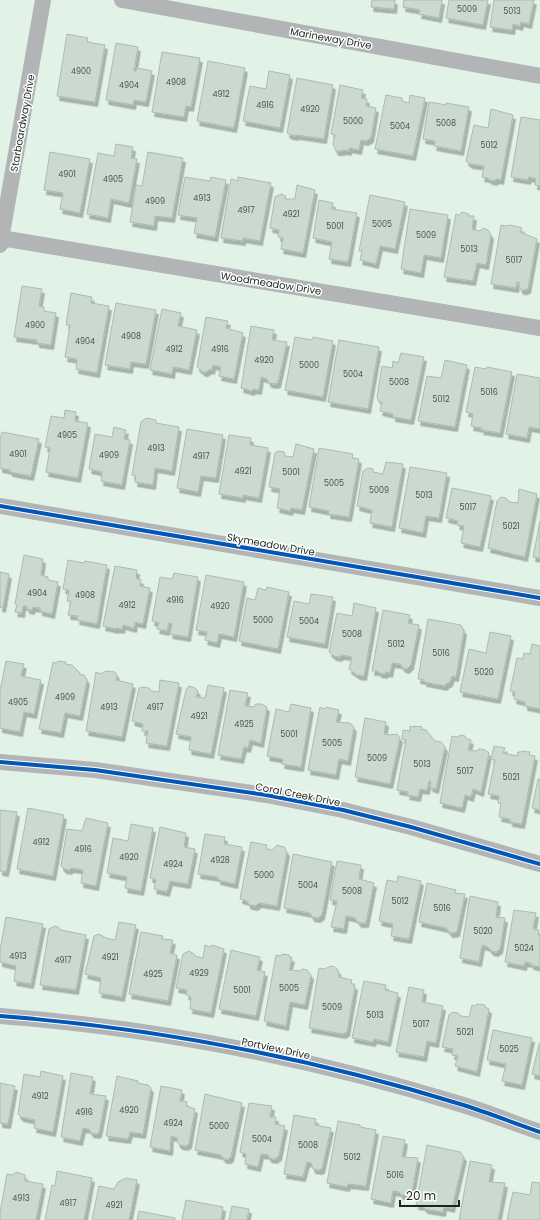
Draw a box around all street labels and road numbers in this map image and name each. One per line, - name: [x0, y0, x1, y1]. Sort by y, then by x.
- street label: Marineway Drive: [289, 24, 373, 53]
- street label: Starboardway Drive: [7, 73, 38, 173]
- street label: Woodmeadow Drive: [220, 268, 322, 299]
- street label: Skymeadow Drive: [226, 529, 316, 560]
- street label: Coral Creek Drive: [254, 779, 342, 810]
- street label: Portview Drive: [240, 1034, 312, 1063]

